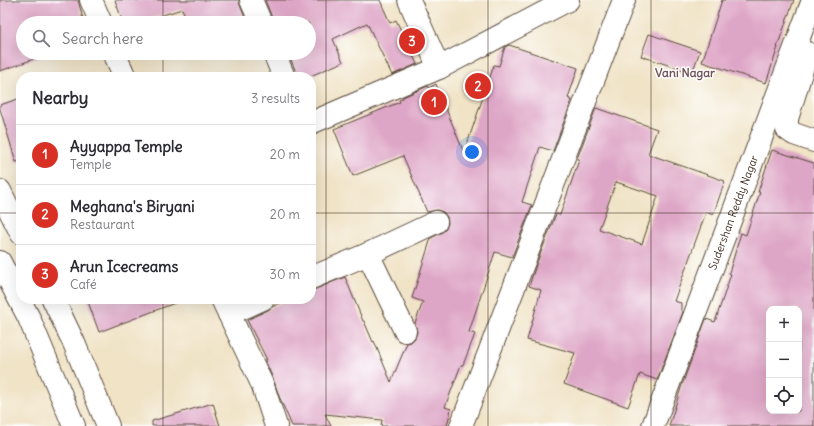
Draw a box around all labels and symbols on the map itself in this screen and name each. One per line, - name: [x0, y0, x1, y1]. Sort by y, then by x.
- pin: 3: [399, 26, 425, 56]
- district label: Vani Nagar: [655, 65, 715, 81]
- pin: 2: [465, 71, 491, 101]
- pin: 1: [421, 87, 447, 117]
- your location: [462, 142, 482, 162]
- street label: Sudershan Reddy Nagar: [705, 153, 761, 272]

